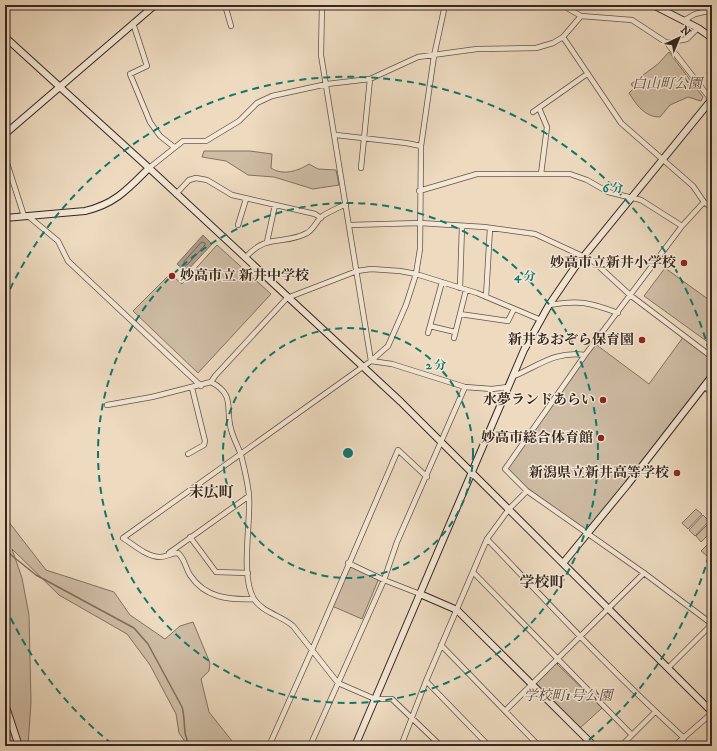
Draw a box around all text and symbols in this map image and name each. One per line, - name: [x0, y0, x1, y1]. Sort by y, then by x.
- north arrow: [659, 18, 699, 58]
- text: N: [677, 23, 693, 40]
- park label: 白山町公園: [632, 75, 704, 93]
- text: 6 分: [603, 181, 623, 196]
- place label: 妙高市立新井小学校: [550, 254, 676, 272]
- marker: 妙高市立新井小学校: [679, 258, 689, 268]
- place label: 妙高市立 新井中学校: [180, 267, 309, 285]
- text: 4 分: [513, 269, 536, 284]
- marker: 妙高市立 新井中学校: [167, 271, 177, 281]
- place label: 新井あおぞら保育園: [508, 331, 634, 349]
- marker: 新井あおぞら保育園: [637, 335, 647, 345]
- text: 2 分: [426, 358, 446, 373]
- place label: 水夢ランドあらい: [483, 391, 595, 409]
- marker: 水夢ランドあらい: [598, 395, 608, 405]
- place label: 妙高市総合体育館: [481, 429, 593, 447]
- marker: 妙高市総合体育館: [596, 433, 606, 443]
- centre of rings: [341, 446, 355, 460]
- place label: 新潟県立新井高等学校: [529, 464, 669, 482]
- marker: 新潟県立新井高等学校: [672, 468, 682, 478]
- district label: 末広町: [188, 483, 234, 502]
- district label: 学校町: [519, 573, 565, 592]
- park label: 学校町1号公園: [524, 687, 614, 705]

